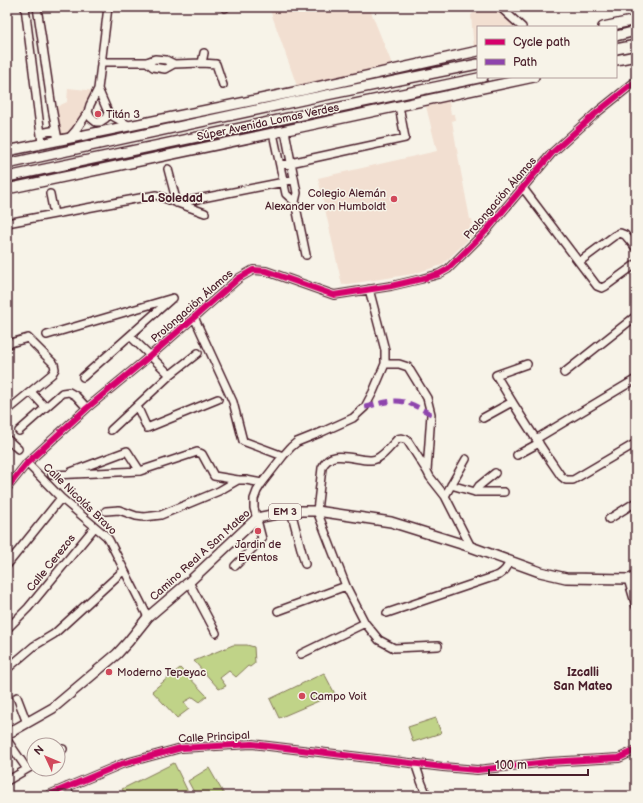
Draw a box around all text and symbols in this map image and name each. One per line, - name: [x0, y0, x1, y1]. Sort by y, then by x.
- legend: [477, 26, 617, 78]
- text: Cycle path: [513, 35, 570, 50]
- text: Path: [513, 55, 538, 70]
- street label: Súper Avenida Lomas Verdes: [196, 100, 341, 143]
- place label: Titán 3: [106, 108, 140, 121]
- marker: Titán 3: [93, 109, 103, 119]
- street label: Prolongación Álamos: [460, 153, 540, 242]
- place label: Colegio Alemán Alexander von Humboldt: [265, 187, 387, 213]
- district label: La Soledad: [141, 191, 203, 206]
- marker: Colegio Alemán Alexander von Humboldt: [389, 194, 399, 204]
- street label: Prolongación Álamos: [148, 266, 236, 345]
- street label: Calle Nicolás Bravo: [41, 461, 119, 537]
- road number: EM 3: [269, 504, 301, 520]
- street label: Camino Real A San Mateo: [147, 507, 253, 603]
- marker: Jardin de Eventos: [253, 526, 263, 536]
- street label: Calle Cerezos: [24, 531, 78, 594]
- place label: Jardin de Eventos: [235, 538, 282, 564]
- district label: Izcalli San Mateo: [554, 665, 613, 694]
- place label: Moderno Tepeyac: [117, 666, 206, 679]
- marker: Moderno Tepeyac: [104, 667, 114, 677]
- place label: Campo Voit: [310, 690, 367, 703]
- marker: Campo Voit: [297, 691, 307, 701]
- street label: Calle Principal: [178, 729, 250, 745]
- north arrow: [26, 737, 66, 777]
- text: N: [32, 743, 47, 758]
- scale bar: [489, 751, 588, 777]
- text: 100 m: [495, 758, 527, 773]

